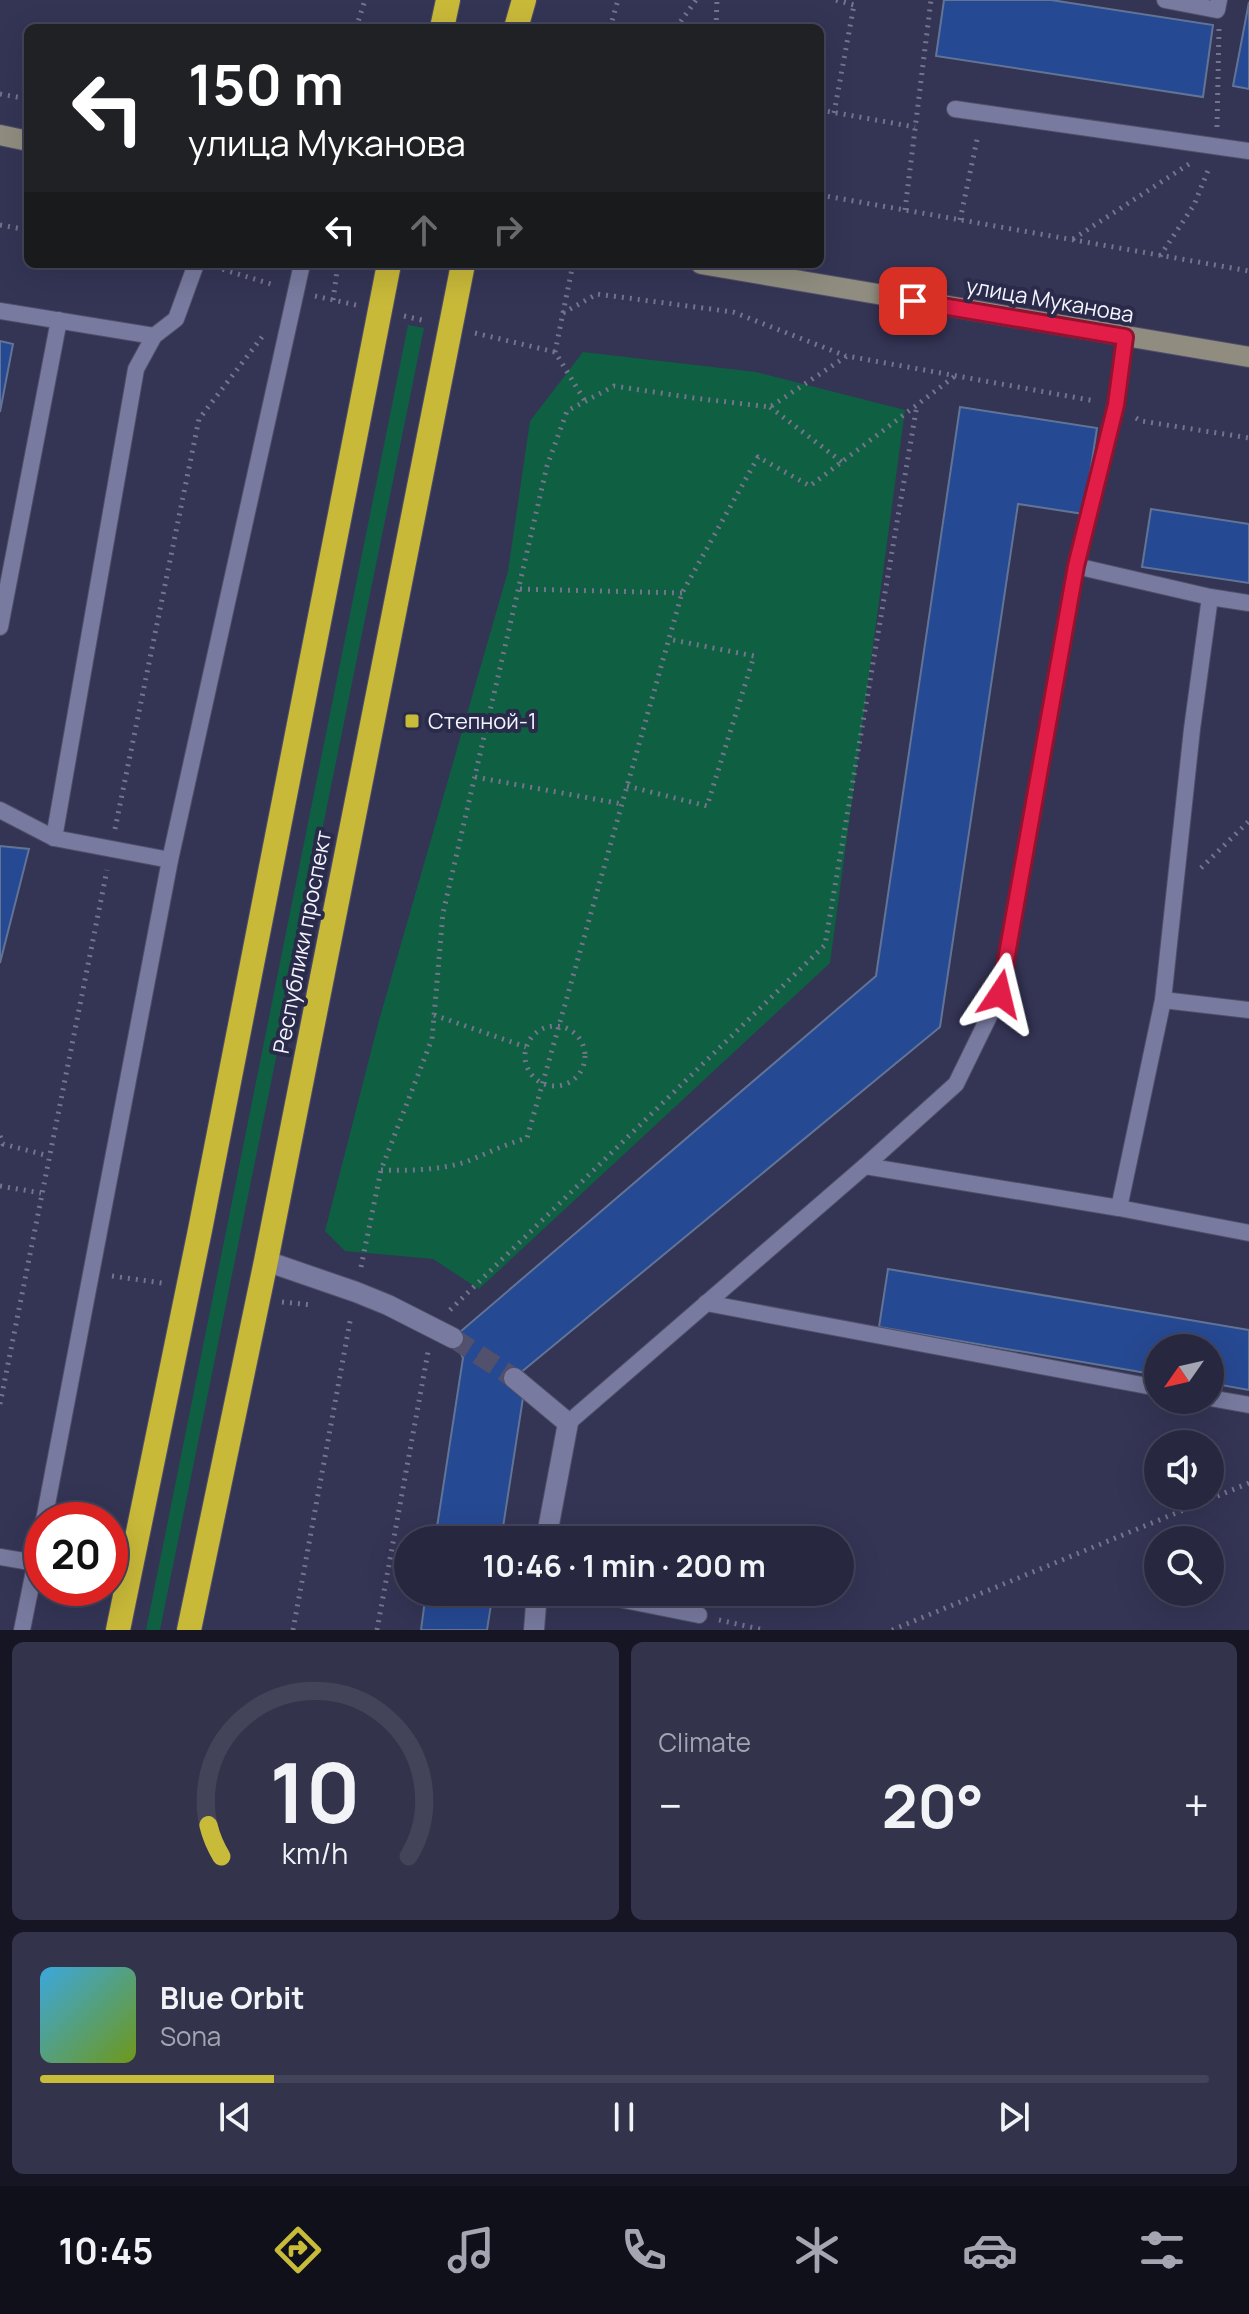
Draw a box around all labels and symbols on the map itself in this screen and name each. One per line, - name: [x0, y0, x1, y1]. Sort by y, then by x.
- pin: [879, 267, 947, 335]
- street label: улица Муканова: [964, 270, 1136, 330]
- place label: Степной-1: [428, 706, 537, 736]
- marker: Степной-1: [403, 712, 421, 730]
- street label: Республики проспект: [266, 828, 338, 1056]
- position arrow: [958, 952, 1042, 1036]
- north arrow: [1144, 1334, 1224, 1414]
- speed limit sign: 20: [24, 1502, 128, 1606]

